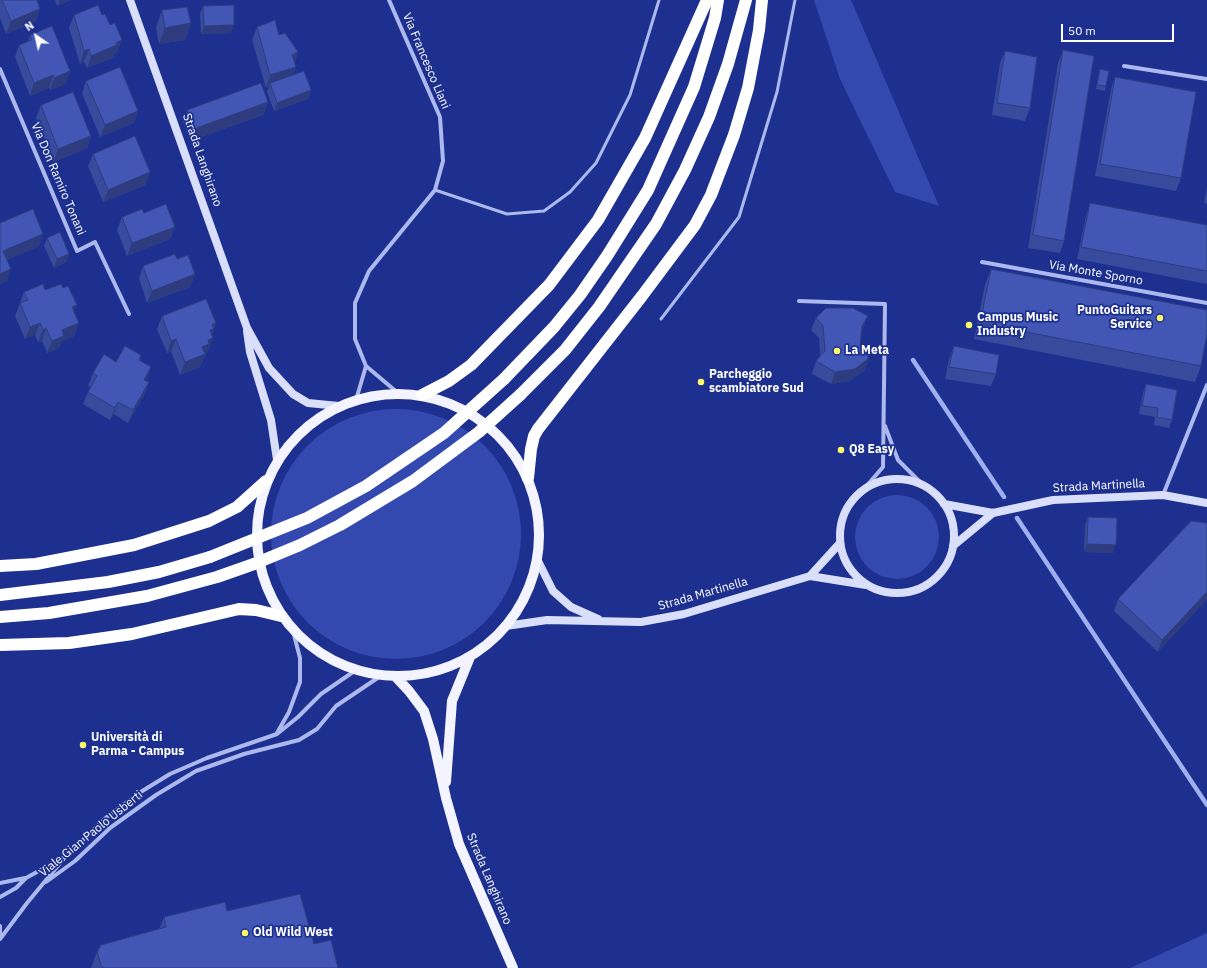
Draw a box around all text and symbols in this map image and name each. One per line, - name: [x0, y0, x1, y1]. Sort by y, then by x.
- street label: Via Francesco Liani: [399, 11, 453, 111]
- north arrow: [16, 16, 56, 56]
- scale bar: [1063, 16, 1176, 42]
- text: N: [22, 18, 37, 34]
- text: 50 m: [1068, 23, 1096, 38]
- street label: Strada Langhirano: [179, 111, 225, 209]
- street label: Via Don Ramiro Tonani: [28, 120, 88, 238]
- street label: Via Monte Sporno: [1048, 258, 1144, 288]
- place label: PuntoGuitars Service: [1077, 304, 1152, 332]
- place label: Campus Music Industry: [977, 311, 1058, 339]
- marker: PuntoGuitars Service: [1155, 313, 1165, 323]
- marker: Campus Music Industry: [964, 320, 974, 330]
- place label: La Meta: [845, 344, 889, 358]
- marker: La Meta: [832, 346, 842, 356]
- place label: Parcheggio scambiatore Sud: [709, 368, 804, 396]
- marker: Parcheggio scambiatore Sud: [696, 377, 706, 387]
- place label: Q8 Easy: [849, 443, 894, 457]
- marker: Q8 Easy: [836, 445, 846, 455]
- street label: Strada Martinella: [1053, 476, 1145, 496]
- street label: Strada Martinella: [657, 574, 749, 614]
- place label: Università di Parma - Campus: [91, 731, 184, 759]
- marker: Università di Parma - Campus: [78, 740, 88, 750]
- street label: Viale Gian Paolo Usberti: [36, 788, 146, 880]
- street label: Strada Langhirano: [463, 831, 515, 927]
- place label: Old Wild West: [253, 926, 333, 940]
- marker: Old Wild West: [240, 928, 250, 938]

